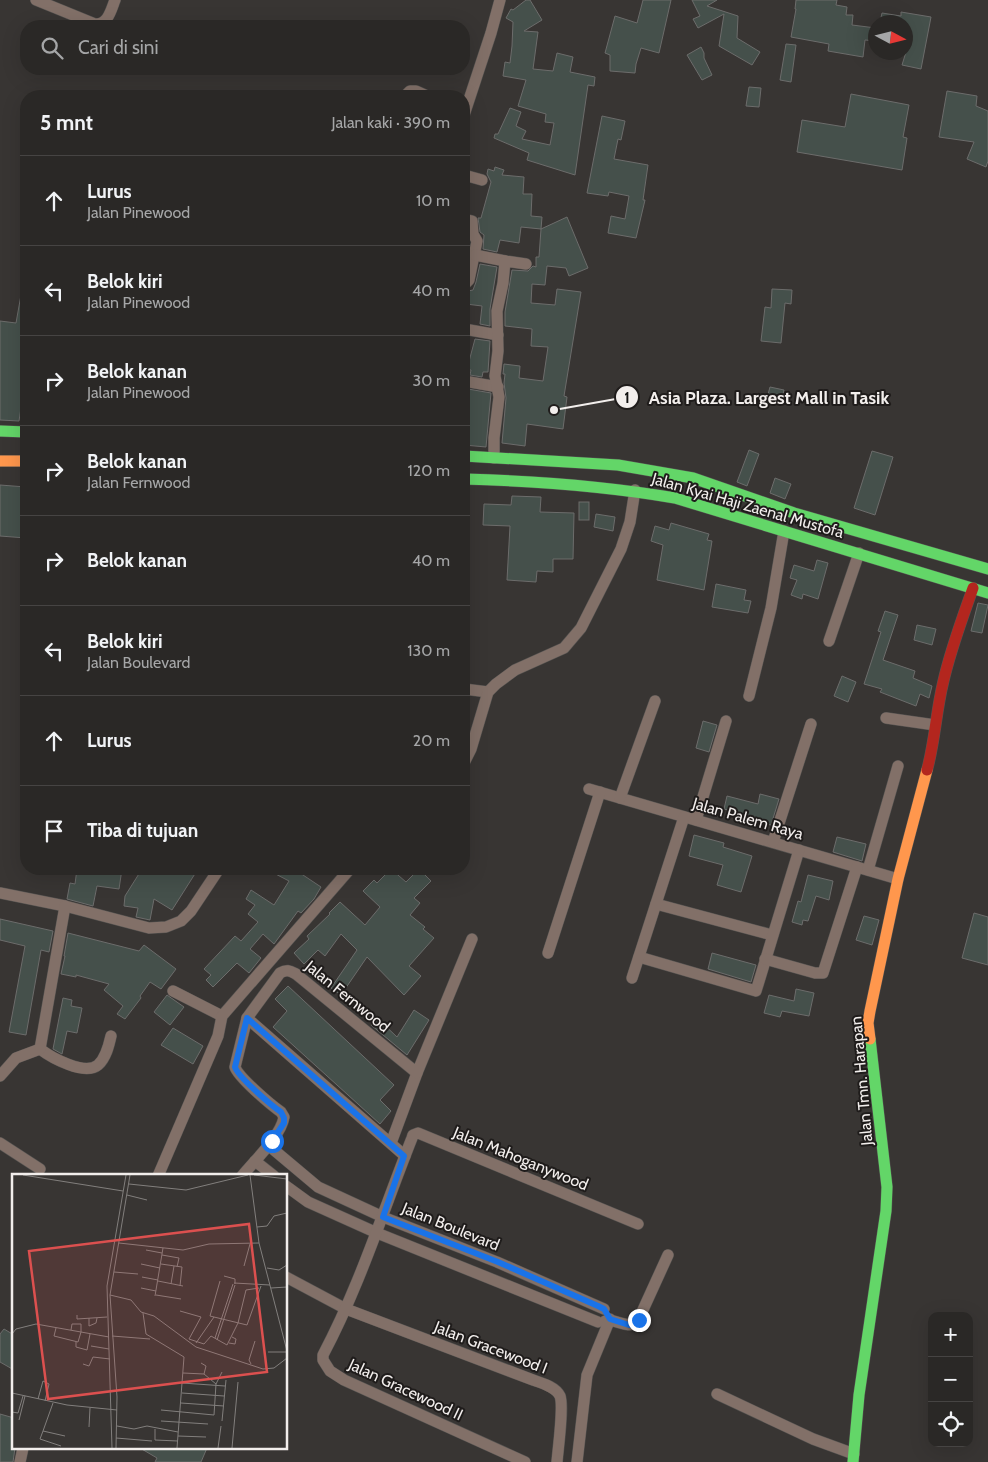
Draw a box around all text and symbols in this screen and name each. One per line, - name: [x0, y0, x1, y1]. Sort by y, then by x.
- north arrow: [868, 15, 913, 60]
- search box: [20, 20, 470, 75]
- icon: search: [38, 34, 66, 62]
- text: Cari di sini: [78, 36, 159, 59]
- text: 5 mnt: [40, 110, 93, 135]
- text: Jalan kaki · 390 m: [332, 113, 450, 132]
- text: Lurus: [87, 180, 132, 203]
- icon: ahead: [40, 187, 68, 215]
- text: 10 m: [416, 191, 450, 210]
- text: Jalan Pinewood: [87, 203, 190, 222]
- text: Belok kiri: [87, 270, 163, 293]
- icon: left: [40, 277, 68, 305]
- text: 40 m: [412, 281, 450, 300]
- text: Jalan Pinewood: [87, 293, 190, 312]
- text: Belok kanan: [87, 360, 187, 383]
- icon: right: [40, 367, 68, 395]
- text: 30 m: [413, 371, 450, 390]
- callout: Asia Plaza. Largest Mall in Tasik: [614, 381, 899, 414]
- text: Jalan Pinewood: [87, 383, 190, 402]
- text: Asia Plaza. Largest Mall in Tasik: [649, 387, 889, 409]
- text: 1: [624, 389, 630, 407]
- text: Belok kanan: [87, 450, 187, 473]
- icon: right: [40, 457, 68, 485]
- text: 120 m: [408, 461, 450, 480]
- street label: Jalan Kyai Haji Zaenal Mustofa: [649, 469, 846, 542]
- text: Jalan Fernwood: [87, 473, 190, 492]
- icon: right: [40, 547, 68, 575]
- text: Belok kanan: [87, 549, 187, 572]
- text: 40 m: [412, 551, 450, 570]
- text: Belok kiri: [87, 630, 163, 653]
- icon: left: [40, 637, 68, 665]
- text: 130 m: [407, 641, 450, 660]
- text: Jalan Boulevard: [87, 653, 190, 672]
- icon: ahead: [40, 727, 68, 755]
- text: Lurus: [87, 729, 132, 752]
- text: 20 m: [413, 731, 450, 750]
- street label: Jalan Palem Raya: [689, 793, 806, 843]
- icon: arrive: [40, 817, 68, 845]
- text: Tiba di tujuan: [87, 819, 198, 842]
- street label: Jalan Fernwood: [301, 956, 394, 1036]
- street label: Jalan Tmn. Harapan: [846, 1016, 877, 1147]
- street label: Jalan Mahoganywood: [450, 1122, 591, 1194]
- route start: [261, 1130, 284, 1153]
- inset map: [12, 1174, 288, 1450]
- street label: Jalan Boulevard: [398, 1198, 502, 1255]
- route end: [628, 1309, 651, 1332]
- map controls: [928, 1312, 973, 1447]
- button: +: [928, 1312, 973, 1357]
- street label: Jalan Gracewood I: [431, 1317, 550, 1378]
- street label: Jalan Gracewood II: [345, 1354, 466, 1424]
- button: −: [928, 1357, 973, 1402]
- button: locate: [928, 1402, 973, 1447]

